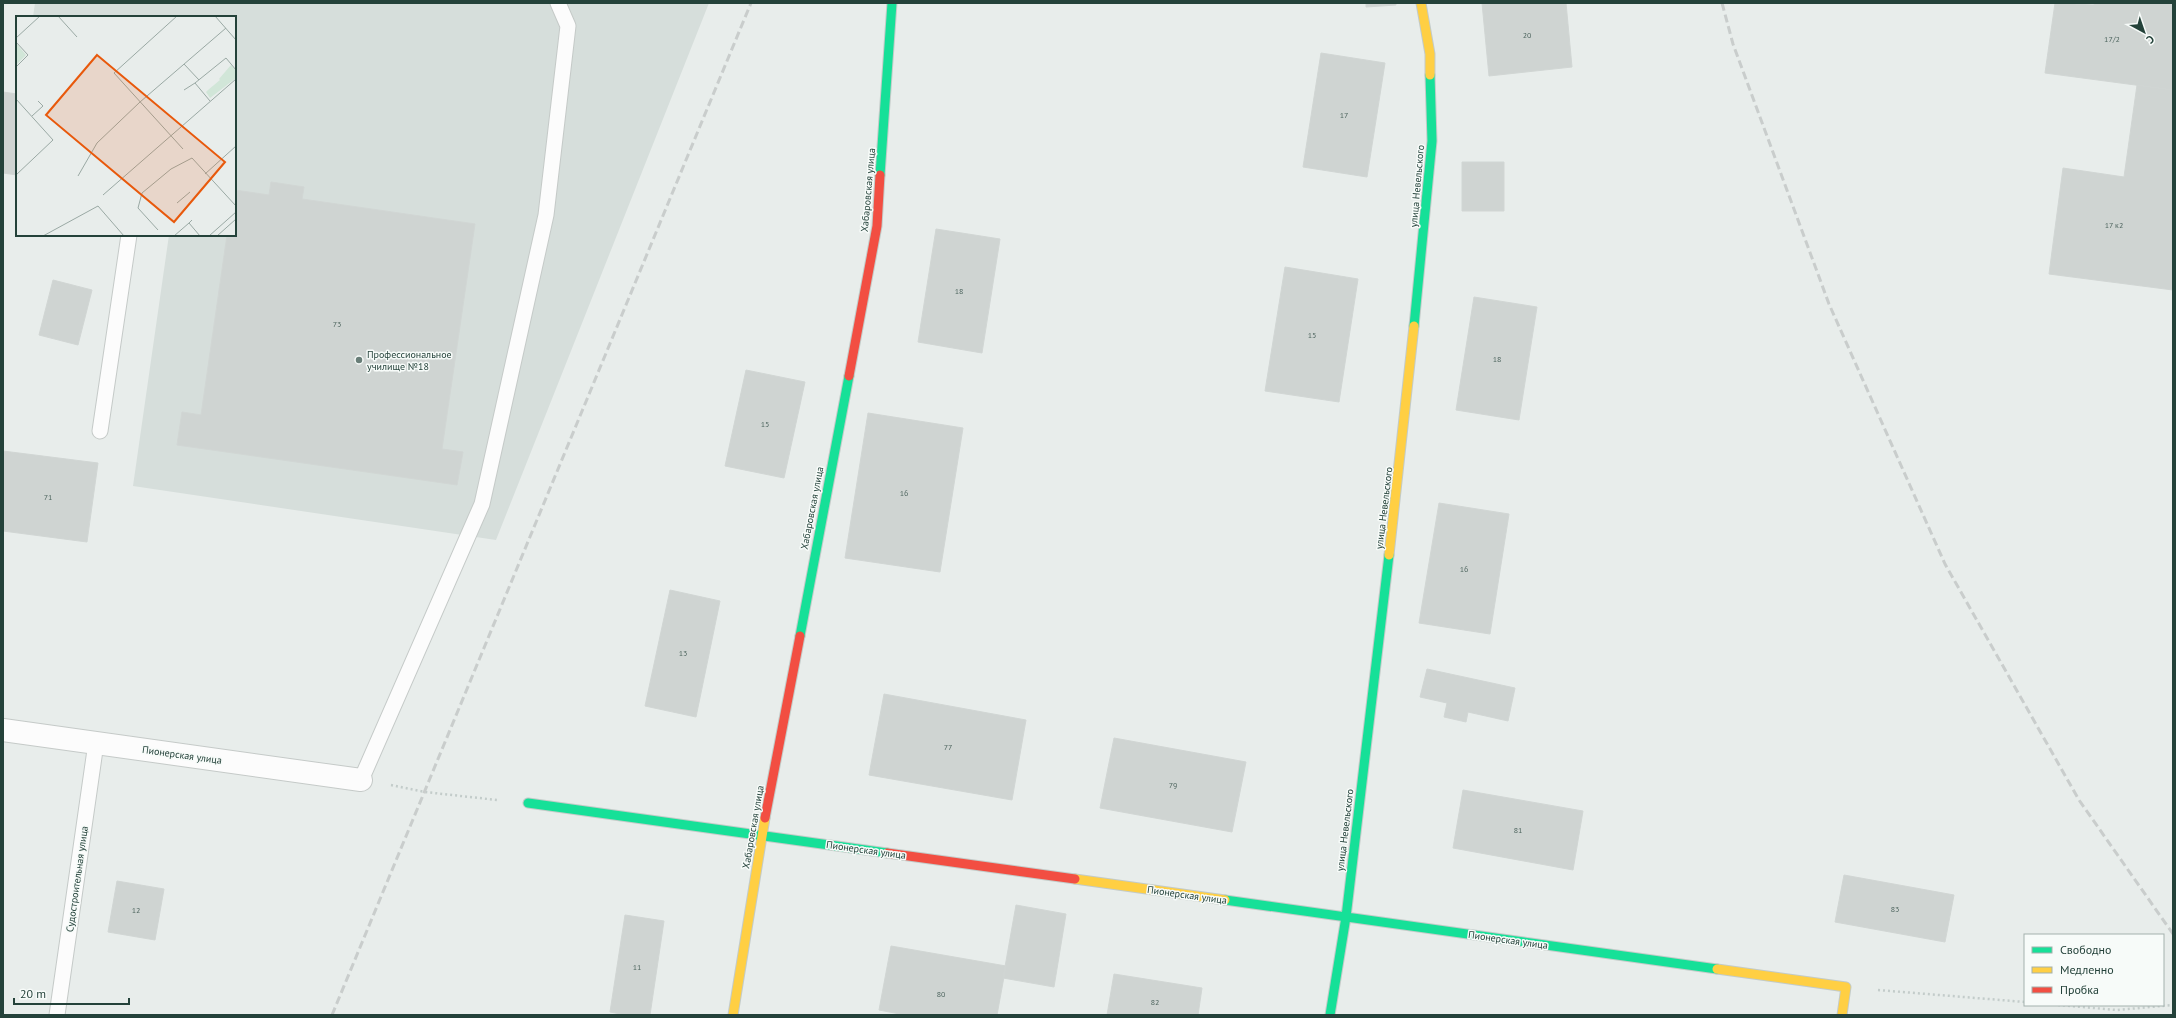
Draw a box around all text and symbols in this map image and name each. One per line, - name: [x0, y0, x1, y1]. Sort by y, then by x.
- north arrow: [2124, 12, 2164, 52]
- inset map: [16, 16, 236, 236]
- house number: 20: [1523, 30, 1532, 40]
- text: С: [2144, 32, 2157, 47]
- house number: 17/2: [2104, 34, 2120, 44]
- house number: 17: [1340, 110, 1348, 120]
- street label: улица Невельского: [1407, 144, 1427, 228]
- street label: Хабаровская улица: [858, 147, 878, 233]
- house number: 17 к2: [2105, 220, 2123, 230]
- house number: 18: [955, 286, 963, 296]
- house number: 73: [333, 319, 341, 329]
- house number: 15: [1308, 330, 1316, 340]
- place label: Профессиональное училище №18: [367, 348, 452, 373]
- house number: 18: [1493, 354, 1501, 364]
- marker: Профессиональное училище №18: [354, 355, 364, 365]
- house number: 15: [761, 419, 769, 429]
- street label: Хабаровская улица: [798, 465, 826, 551]
- street label: улица Невельского: [1373, 466, 1395, 550]
- house number: 16: [900, 488, 908, 498]
- house number: 71: [44, 492, 52, 502]
- house number: 16: [1460, 564, 1468, 574]
- house number: 13: [679, 648, 687, 658]
- house number: 77: [944, 742, 952, 752]
- street label: Пионерская улица: [141, 743, 223, 767]
- house number: 79: [1169, 780, 1177, 790]
- street label: Хабаровская улица: [739, 784, 767, 870]
- street label: улица Невельского: [1334, 788, 1356, 872]
- street label: Судостроительная улица: [63, 825, 91, 933]
- house number: 81: [1514, 825, 1522, 835]
- street label: Пионерская улица: [825, 838, 907, 862]
- street label: Пионерская улица: [1146, 883, 1228, 907]
- house number: 83: [1891, 904, 1899, 914]
- house number: 12: [132, 905, 140, 915]
- street label: Пионерская улица: [1467, 928, 1549, 952]
- legend: [2024, 934, 2164, 1006]
- text: Свободно: [2060, 942, 2111, 957]
- house number: 11: [633, 962, 641, 972]
- text: Медленно: [2060, 962, 2114, 977]
- scale bar: [14, 980, 129, 1006]
- text: Пробка: [2060, 982, 2099, 997]
- text: 20 m: [20, 986, 46, 1001]
- house number: 80: [937, 989, 946, 999]
- house number: 82: [1151, 997, 1159, 1007]

